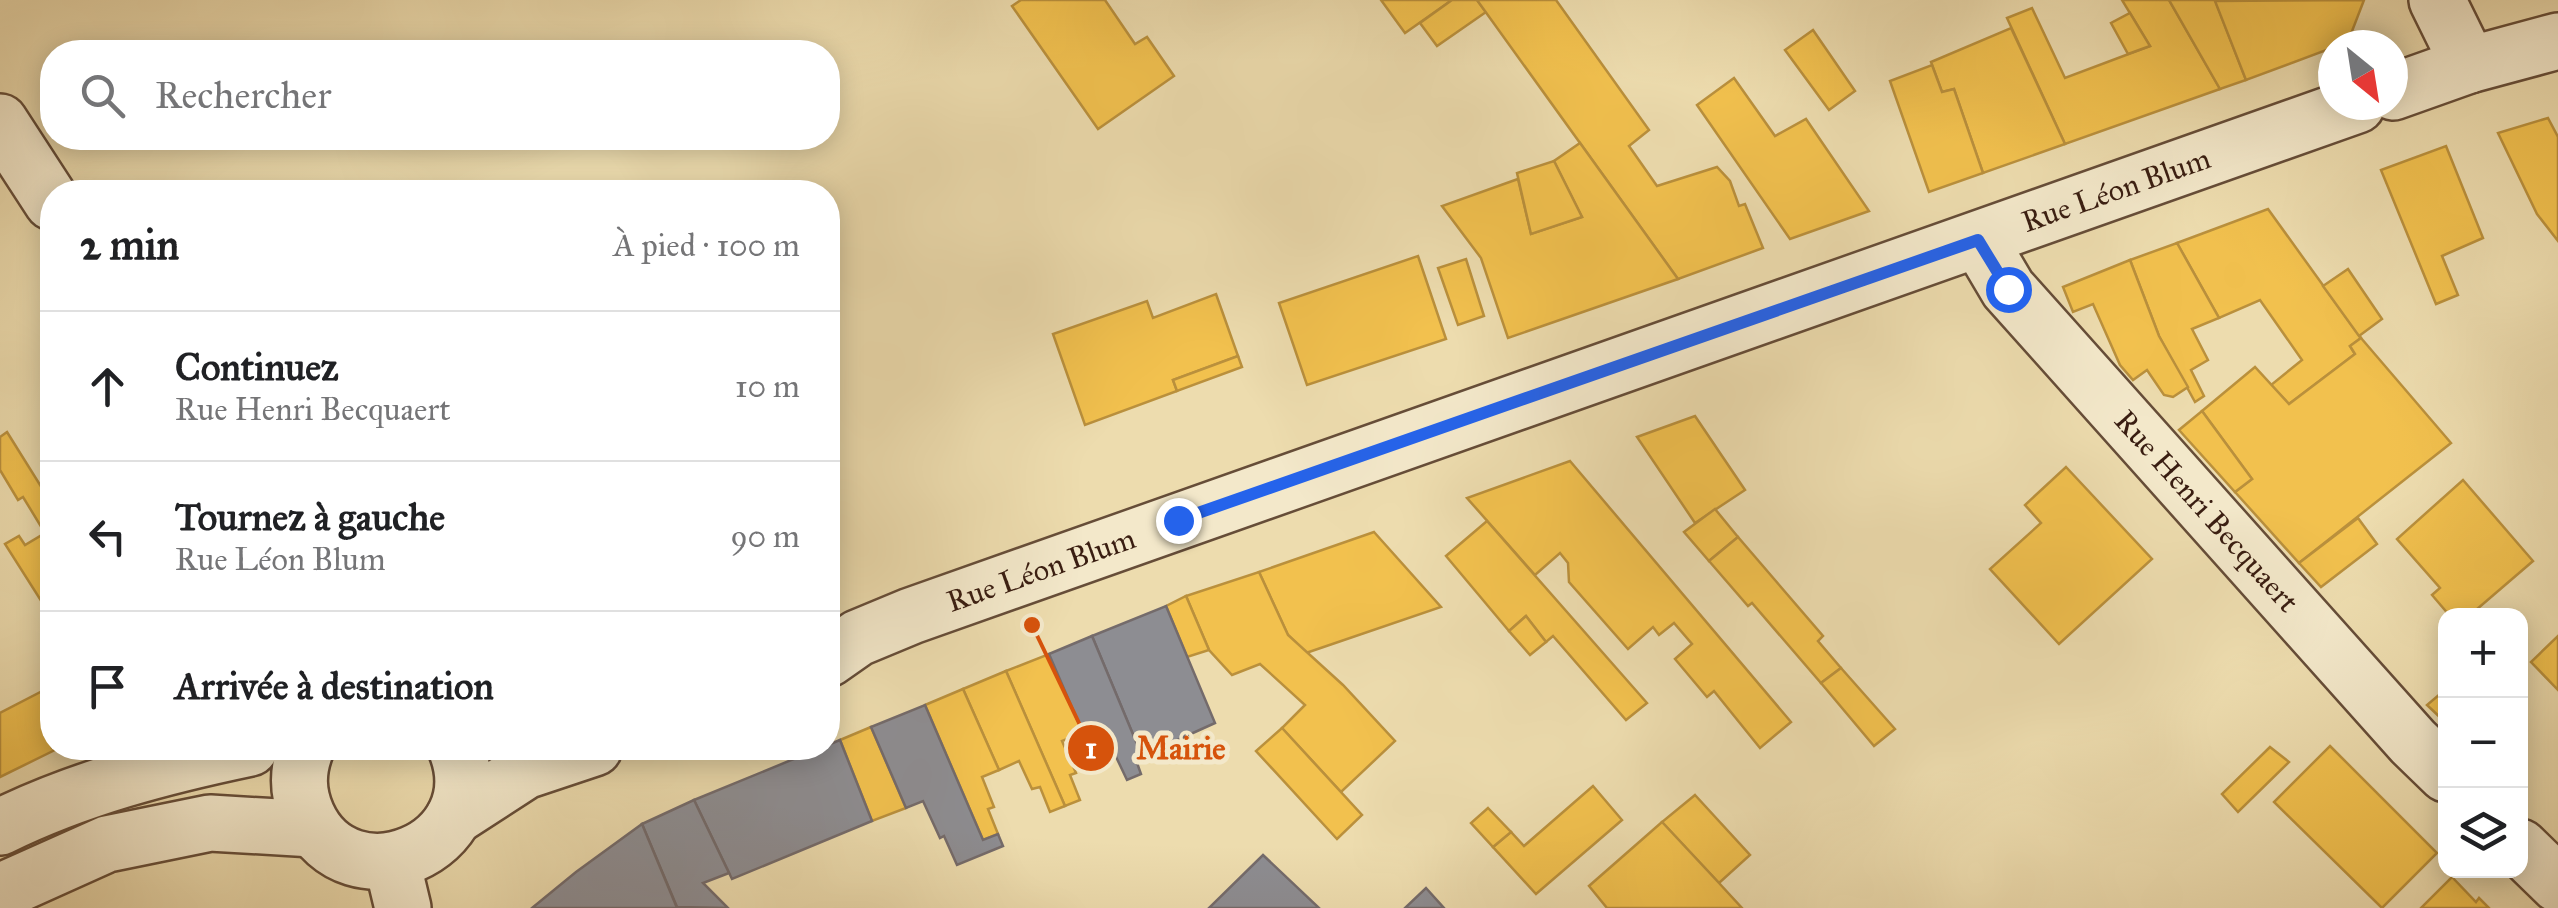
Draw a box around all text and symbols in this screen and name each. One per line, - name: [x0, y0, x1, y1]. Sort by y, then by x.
- north arrow: [2318, 30, 2408, 120]
- search box: [40, 40, 840, 150]
- icon: search: [75, 68, 130, 123]
- text: Rechercher: [155, 72, 331, 118]
- street label: Rue Léon Blum: [2017, 140, 2215, 240]
- text: 2 min: [80, 219, 179, 271]
- text: À pied · 100 m: [613, 226, 800, 265]
- route start: [1986, 267, 2032, 313]
- text: Continuez: [175, 344, 339, 390]
- icon: ahead: [80, 359, 135, 414]
- text: 10 m: [735, 367, 800, 406]
- text: Rue Henri Becquaert: [175, 390, 451, 429]
- street label: Rue Henri Becquaert: [2107, 403, 2306, 620]
- text: Tournez à gauche: [175, 494, 445, 540]
- route end: [1156, 498, 1202, 544]
- icon: left: [80, 509, 135, 564]
- text: 90 m: [730, 517, 800, 556]
- street label: Rue Léon Blum: [942, 520, 1140, 620]
- text: Rue Léon Blum: [175, 540, 386, 579]
- map controls: [2438, 608, 2528, 878]
- button: +: [2438, 608, 2528, 698]
- icon: arrive: [80, 659, 135, 714]
- text: Arrivée à destination: [175, 663, 494, 709]
- button: −: [2438, 698, 2528, 788]
- callout: Mairie: [1066, 717, 1245, 779]
- text: Mairie: [1136, 729, 1226, 768]
- text: 1: [1085, 730, 1097, 766]
- button: layers: [2438, 788, 2528, 878]

